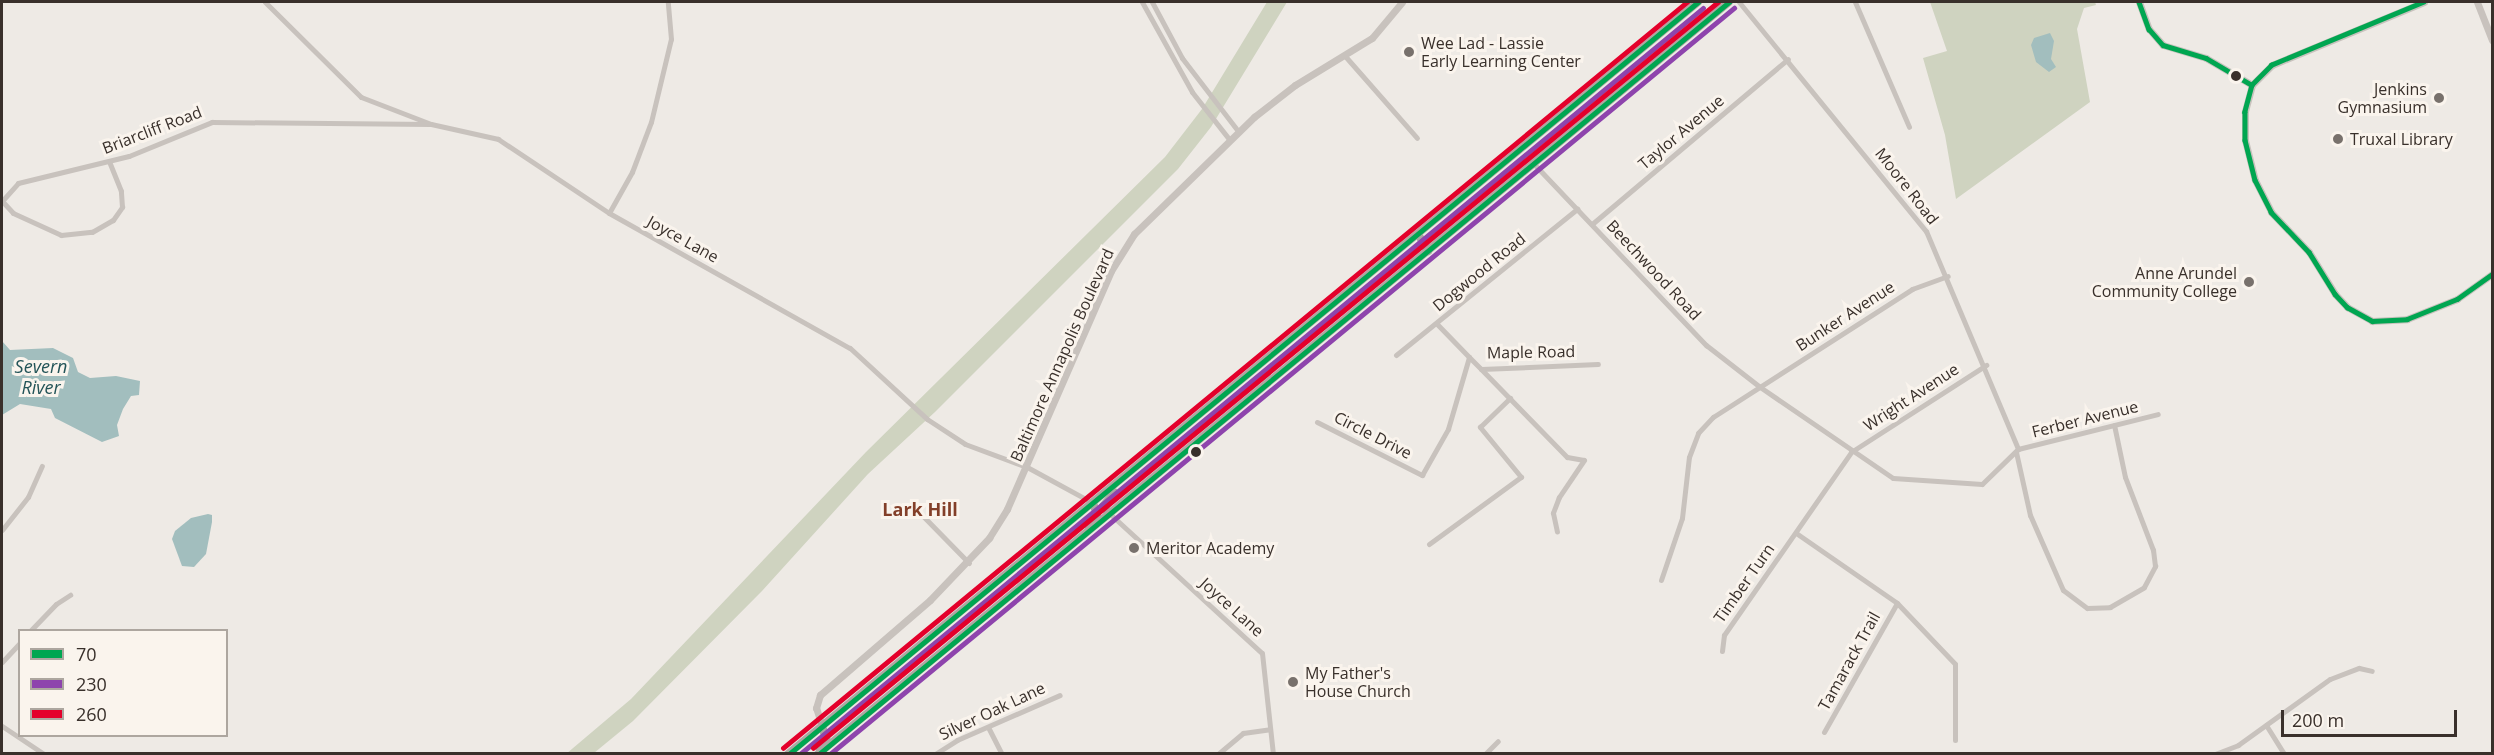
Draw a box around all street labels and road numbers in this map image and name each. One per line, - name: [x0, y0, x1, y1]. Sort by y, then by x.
- street label: Taylor Avenue: [1634, 91, 1728, 173]
- street label: Briarcliff Road: [99, 102, 205, 158]
- street label: Moore Road: [1871, 144, 1943, 228]
- street label: Joyce Lane: [644, 212, 722, 266]
- street label: Beechwood Road: [1603, 216, 1705, 324]
- street label: Dogwood Road: [1429, 229, 1529, 315]
- street label: Baltimore Annapolis Boulevard: [1006, 246, 1118, 464]
- street label: Bunker Avenue: [1792, 277, 1898, 355]
- street label: Maple Road: [1487, 342, 1575, 362]
- street label: Wright Avenue: [1860, 359, 1962, 435]
- street label: Ferber Avenue: [2030, 397, 2140, 441]
- street label: Circle Drive: [1331, 407, 1415, 463]
- street label: Timber Turn: [1710, 540, 1778, 626]
- street label: Joyce Lane: [1196, 574, 1268, 640]
- street label: Tamarack Trail: [1814, 609, 1884, 713]
- street label: Silver Oak Lane: [936, 678, 1048, 744]

